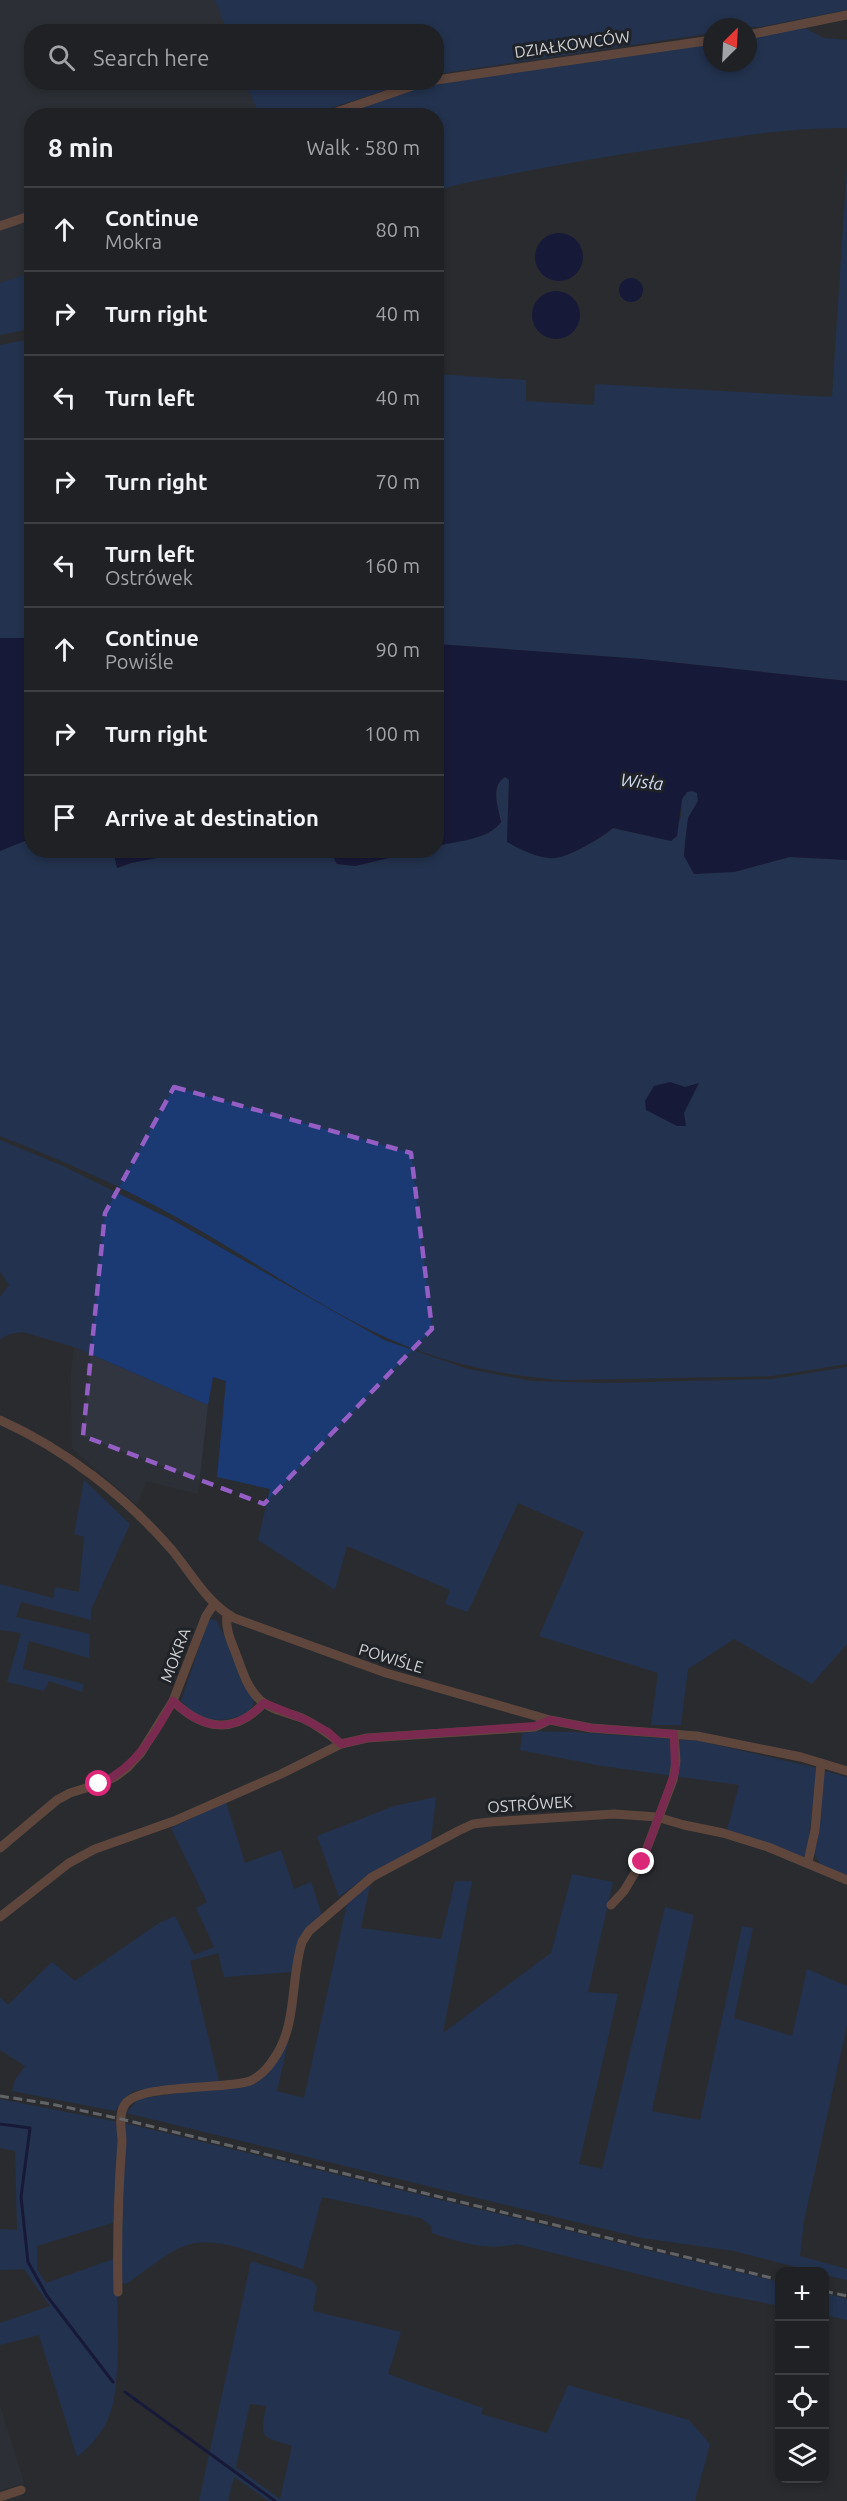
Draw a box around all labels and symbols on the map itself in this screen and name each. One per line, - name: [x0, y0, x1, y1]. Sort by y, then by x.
- north arrow: [703, 18, 757, 72]
- street label: DZIAŁKOWCÓW: [513, 26, 631, 61]
- water label: Wisła: [620, 769, 665, 793]
- street label: MOKRA: [156, 1625, 194, 1685]
- street label: POWIŚLE: [357, 1639, 426, 1676]
- route start: [85, 1770, 111, 1796]
- street label: OSTRÓWEK: [487, 1791, 574, 1816]
- route end: [628, 1848, 654, 1874]

